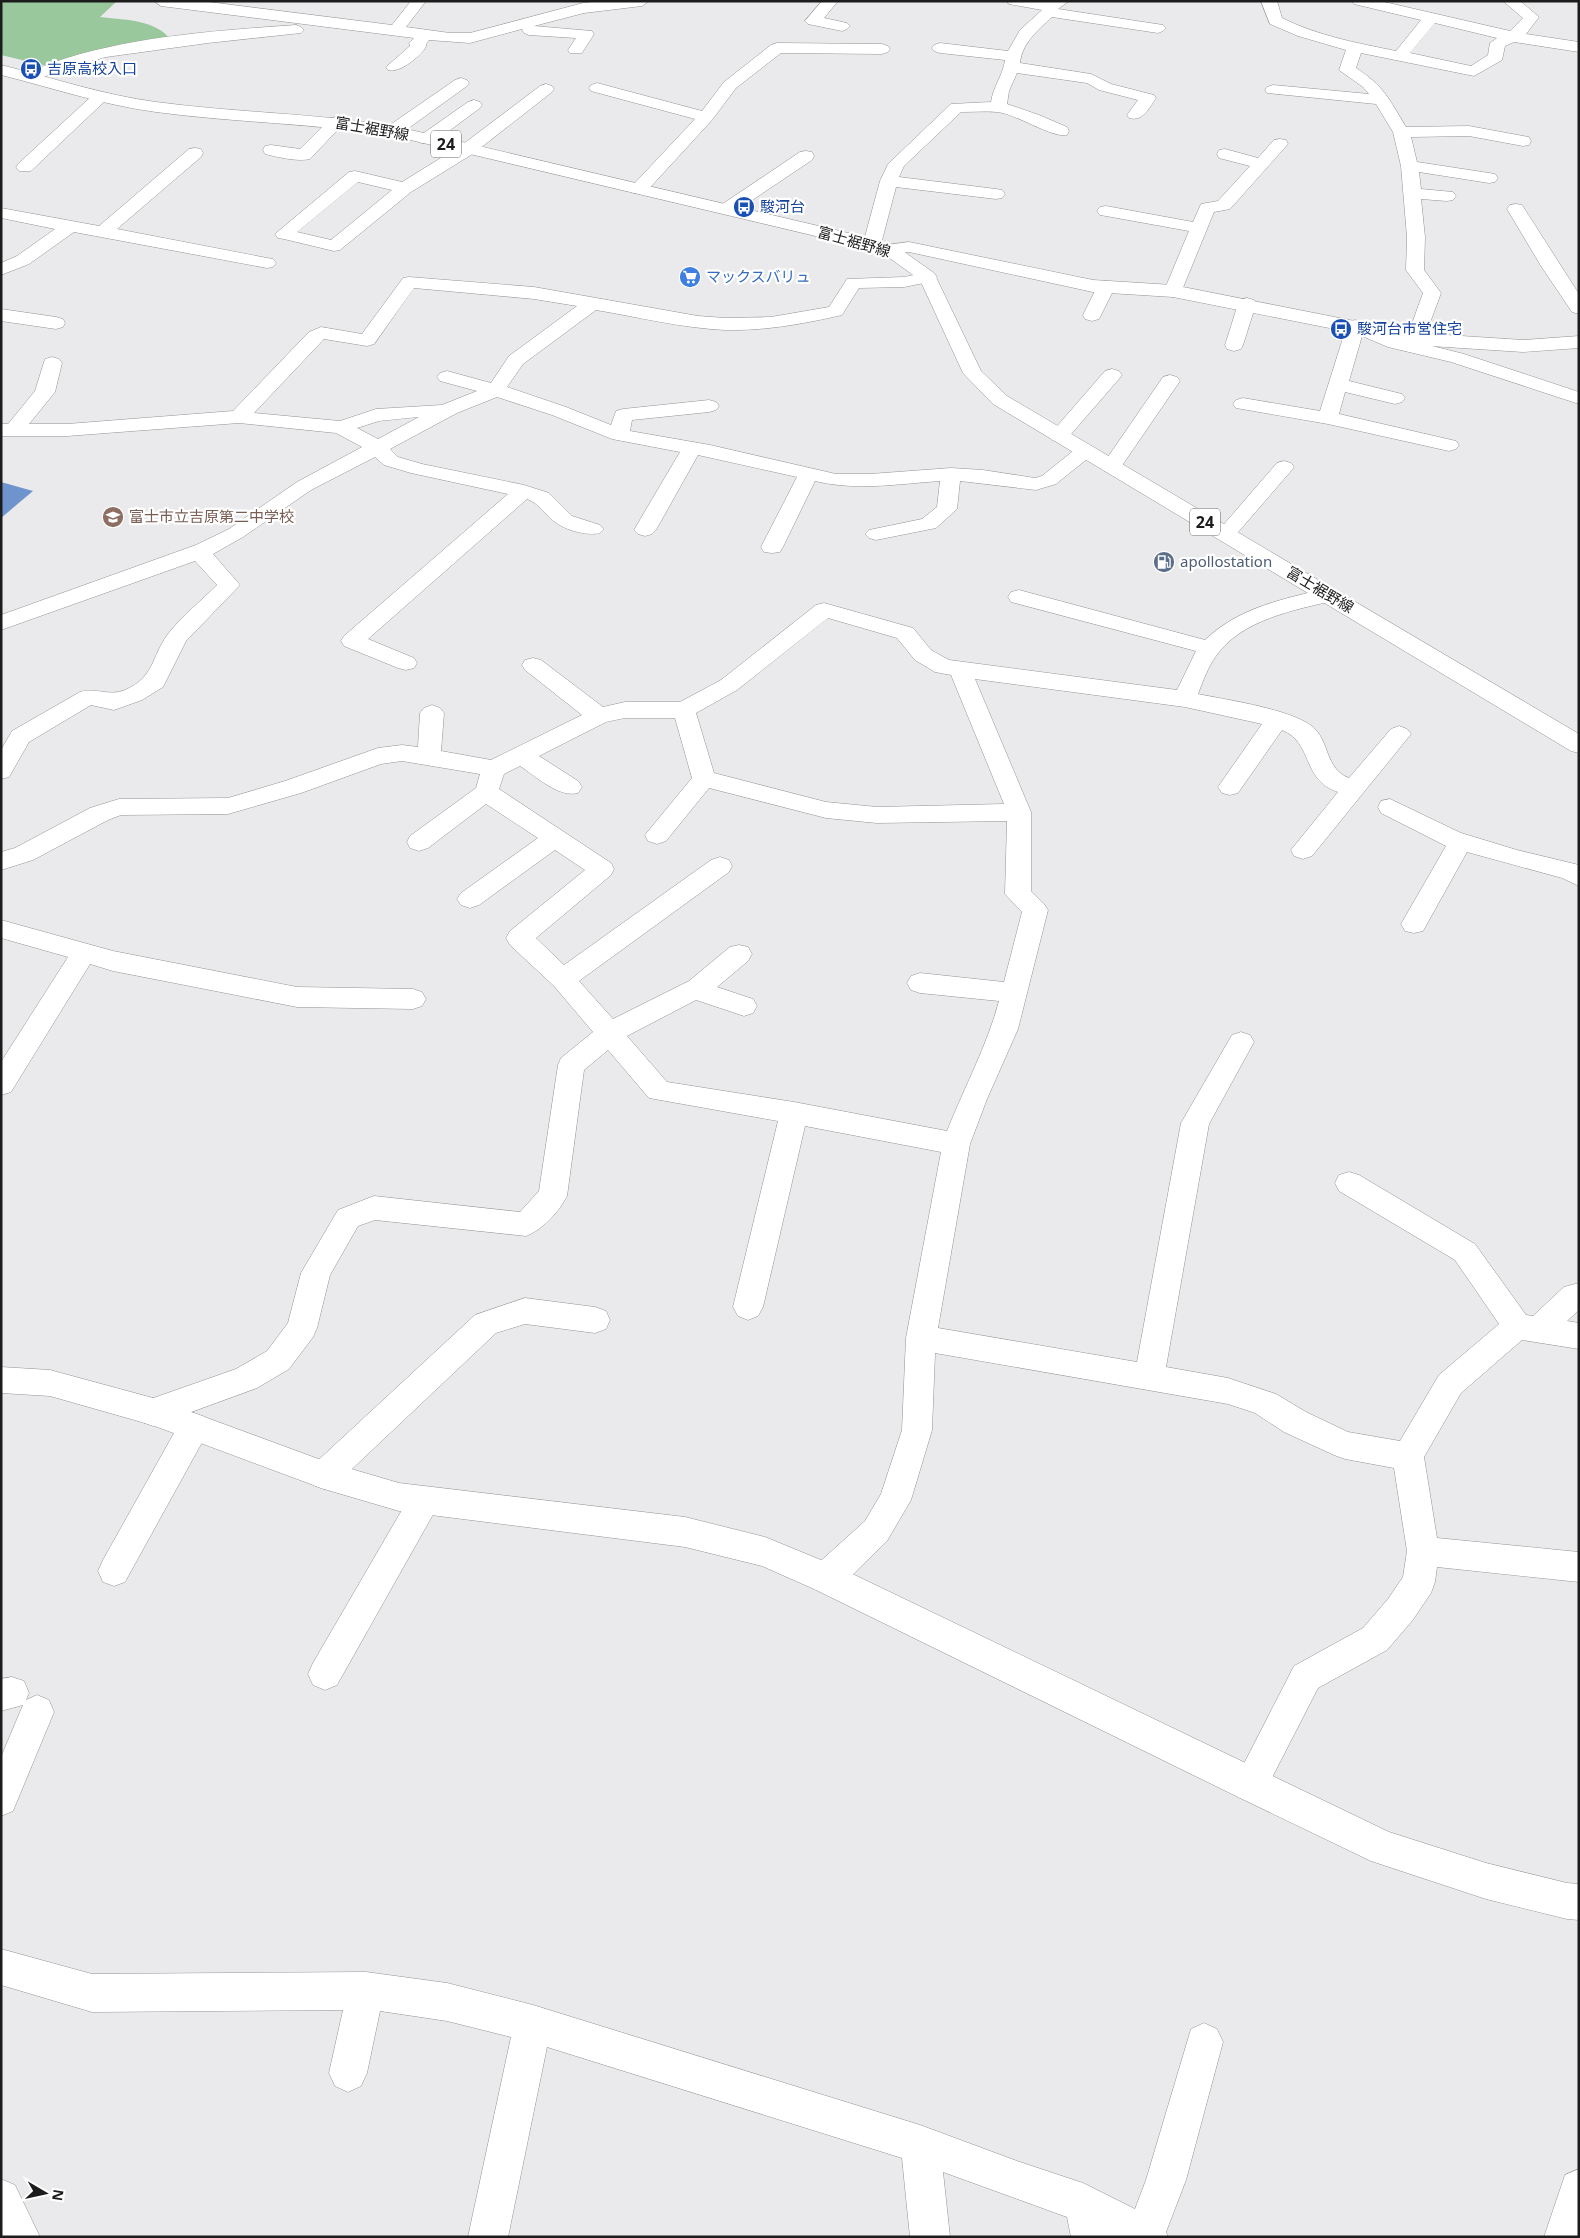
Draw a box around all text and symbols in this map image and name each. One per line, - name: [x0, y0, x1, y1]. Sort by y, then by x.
- bus stop icon: 吉原高校入口: [19, 57, 43, 81]
- place label: 吉原高校入口: [47, 58, 137, 78]
- street label: 富士裾野線: [333, 112, 411, 144]
- road number: 24: [431, 130, 461, 158]
- bus stop icon: 駿河台: [732, 195, 756, 219]
- place label: 駿河台: [760, 196, 805, 216]
- street label: 富士裾野線: [815, 221, 893, 261]
- supermarket icon: マックスバリュ: [678, 265, 702, 289]
- place label: マックスバリュ: [706, 266, 811, 286]
- bus stop icon: 駿河台市営住宅: [1329, 317, 1353, 341]
- place label: 駿河台市営住宅: [1357, 318, 1462, 338]
- school or university icon: 富士市立吉原第二中学校: [101, 505, 125, 529]
- place label: 富士市立吉原第二中学校: [129, 506, 294, 526]
- road number: 24: [1190, 508, 1220, 536]
- fuel station icon: apollostation: [1152, 550, 1176, 574]
- place label: apollostation: [1180, 551, 1272, 571]
- street label: 富士裾野線: [1283, 561, 1358, 617]
- north arrow: [20, 2168, 70, 2218]
- text: N: [48, 2188, 69, 2202]

